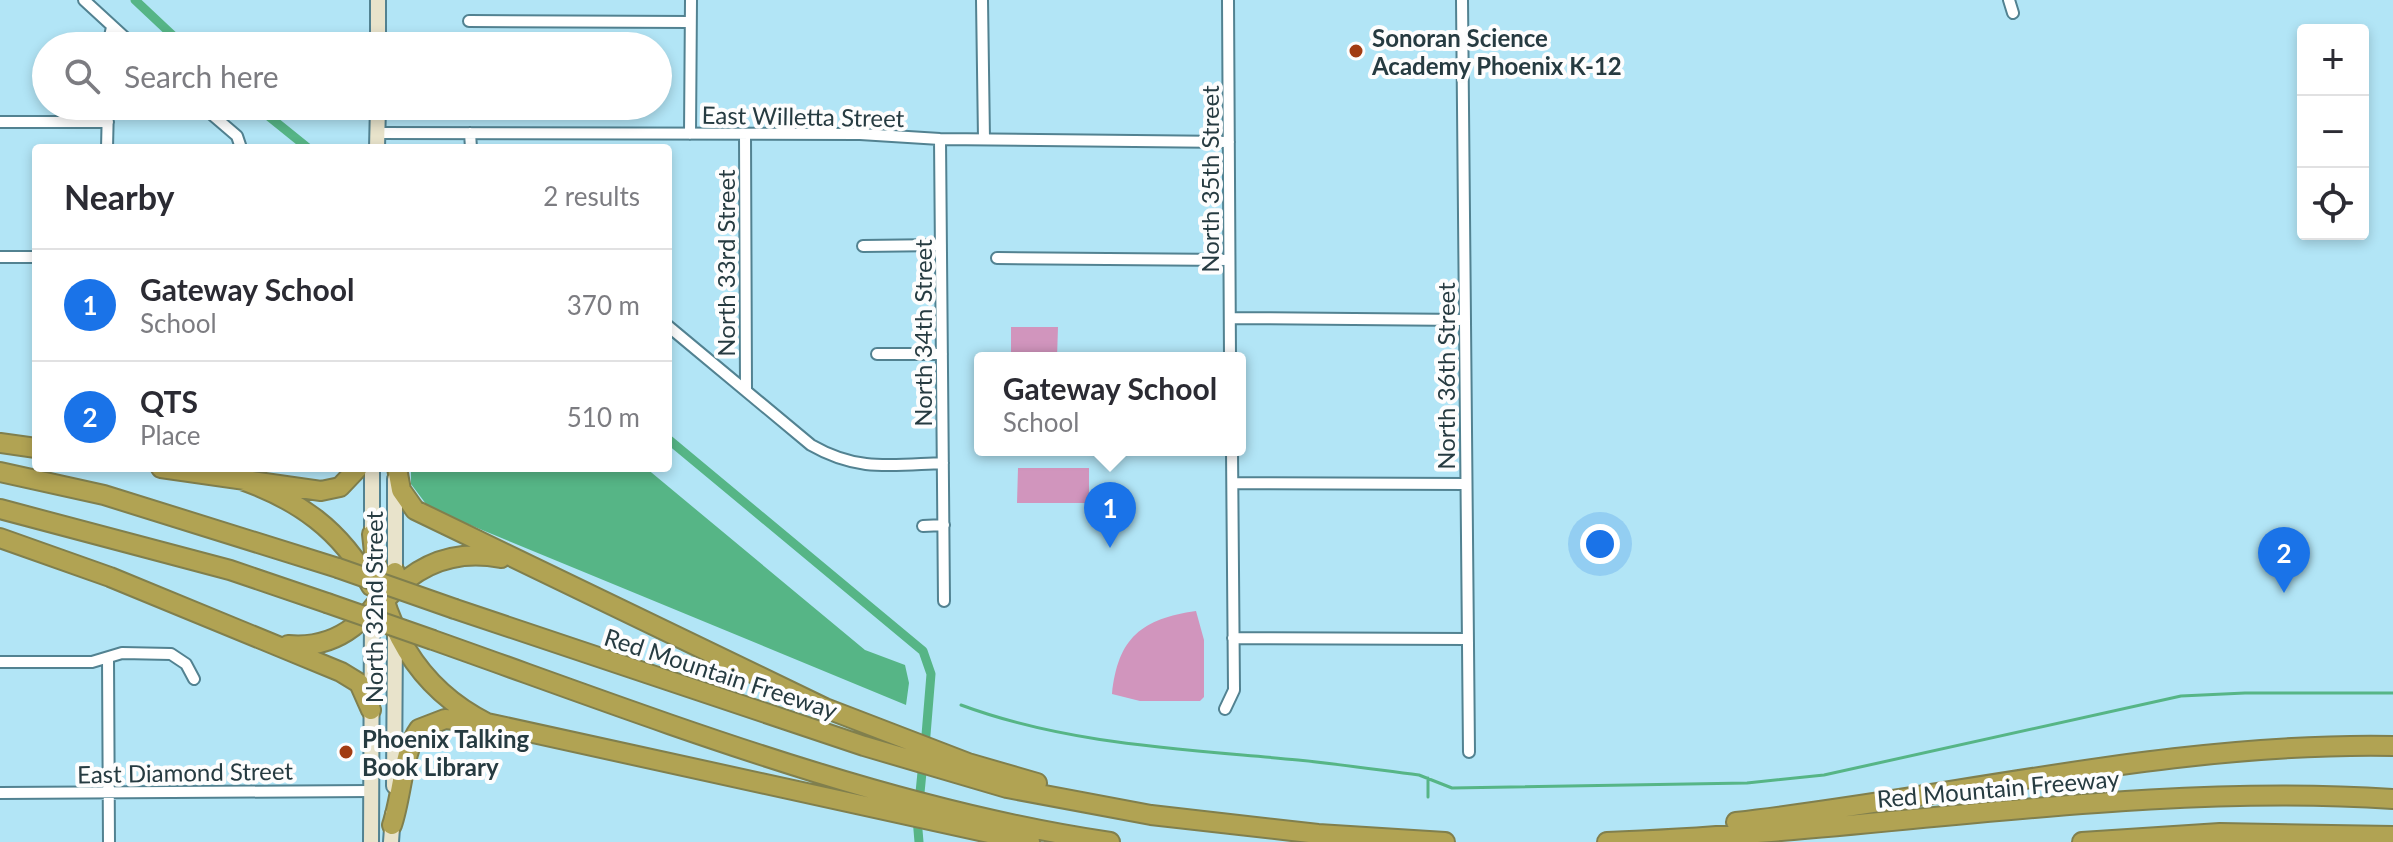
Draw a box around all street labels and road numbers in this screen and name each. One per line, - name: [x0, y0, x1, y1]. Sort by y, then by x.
- street label: North 35th Street: [1195, 85, 1224, 273]
- street label: East Willetta Street: [701, 100, 905, 132]
- street label: North 33rd Street: [711, 169, 740, 357]
- street label: North 34th Street: [908, 239, 937, 427]
- street label: North 36th Street: [1431, 282, 1460, 470]
- street label: North 32nd Street: [359, 510, 388, 703]
- street label: Red Mountain Freeway: [601, 622, 842, 725]
- street label: East Diamond Street: [77, 756, 294, 788]
- street label: Red Mountain Freeway: [1876, 763, 2121, 813]

